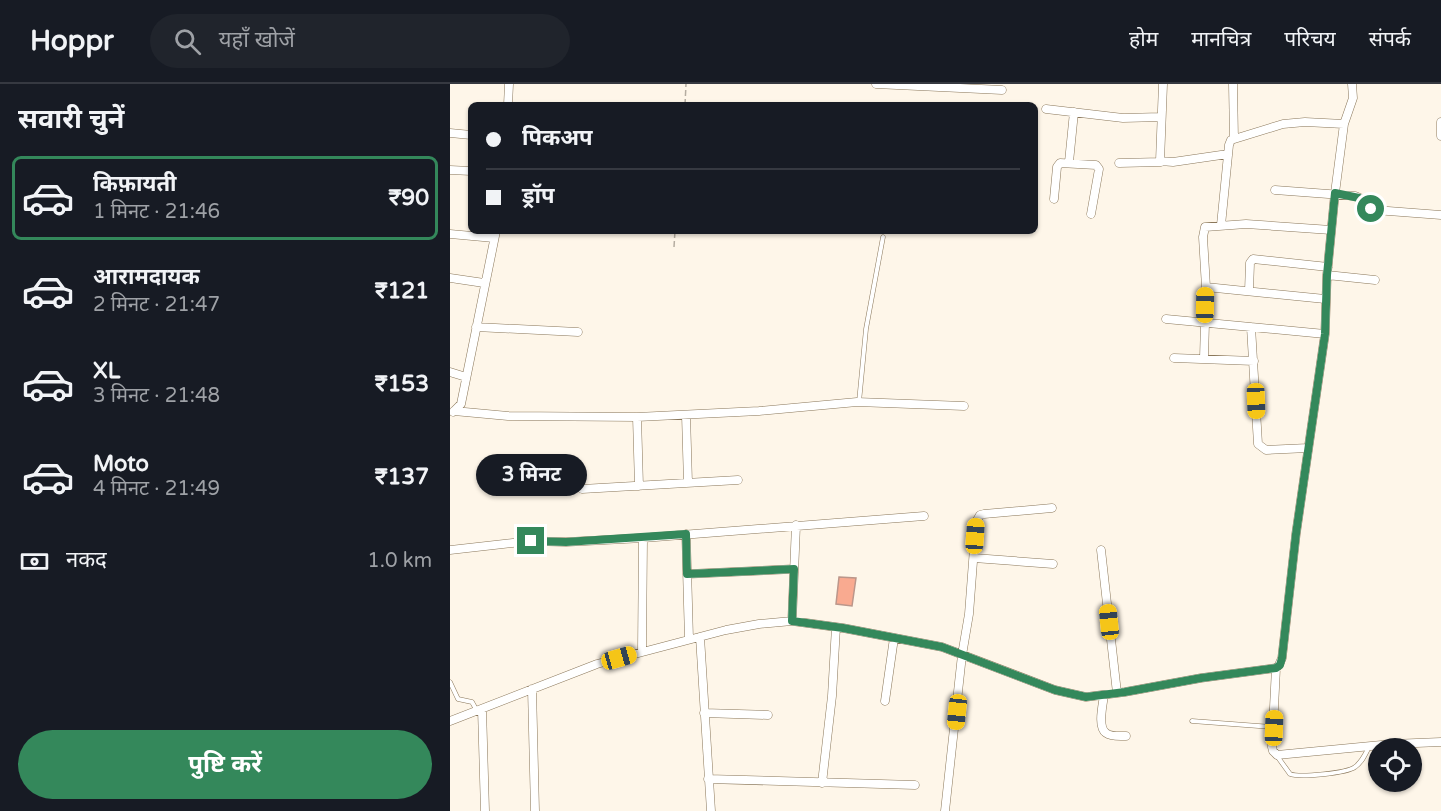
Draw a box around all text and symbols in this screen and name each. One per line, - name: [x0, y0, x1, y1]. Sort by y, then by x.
- search box: [150, 14, 570, 68]
- text: Hoppr: [30, 24, 114, 58]
- icon: search: [171, 25, 204, 58]
- text: यहाँ खोजें: [219, 27, 295, 53]
- text: होम: [1129, 27, 1158, 52]
- text: मानचित्र: [1191, 27, 1251, 52]
- text: परिचय: [1284, 27, 1336, 52]
- text: संपर्क: [1369, 27, 1411, 52]
- text: सवारी चुनें: [18, 103, 124, 136]
- text: पिकअप: [522, 125, 593, 151]
- icon: car: [21, 171, 75, 225]
- text: किफ़ायती: [93, 171, 177, 197]
- text: ड्रॉप: [522, 183, 555, 209]
- text: ₹90: [388, 185, 429, 211]
- route start: [1357, 195, 1384, 222]
- text: 1 मिनट · 21:46: [93, 200, 220, 224]
- icon: car: [21, 264, 75, 318]
- text: आरामदायक: [93, 264, 200, 290]
- text: ₹121: [375, 278, 429, 304]
- car: [1196, 287, 1214, 323]
- text: 2 मिनट · 21:47: [93, 293, 220, 317]
- icon: car: [21, 357, 75, 411]
- text: XL: [93, 358, 120, 384]
- text: ₹153: [375, 371, 429, 397]
- car: [1246, 383, 1266, 419]
- text: 3 मिनट · 21:48: [93, 384, 220, 408]
- icon: car: [21, 450, 75, 504]
- text: Moto: [93, 451, 149, 477]
- callout: 3 मिनट: [476, 454, 586, 496]
- text: 3 मिनट: [502, 463, 561, 487]
- text: ₹137: [375, 464, 429, 490]
- text: 4 मिनट · 21:49: [93, 477, 220, 501]
- car: [965, 517, 985, 555]
- route end: [517, 527, 544, 554]
- icon: cash: [18, 545, 51, 578]
- text: नकद: [66, 547, 107, 573]
- text: 1.0 km: [367, 549, 432, 573]
- car: [1098, 603, 1120, 641]
- car: [599, 644, 639, 672]
- car: [946, 693, 968, 731]
- car: [1264, 710, 1284, 746]
- button: पुष्टि करें: [18, 730, 432, 799]
- map controls: [1368, 738, 1422, 792]
- button: locate: [1368, 738, 1422, 792]

